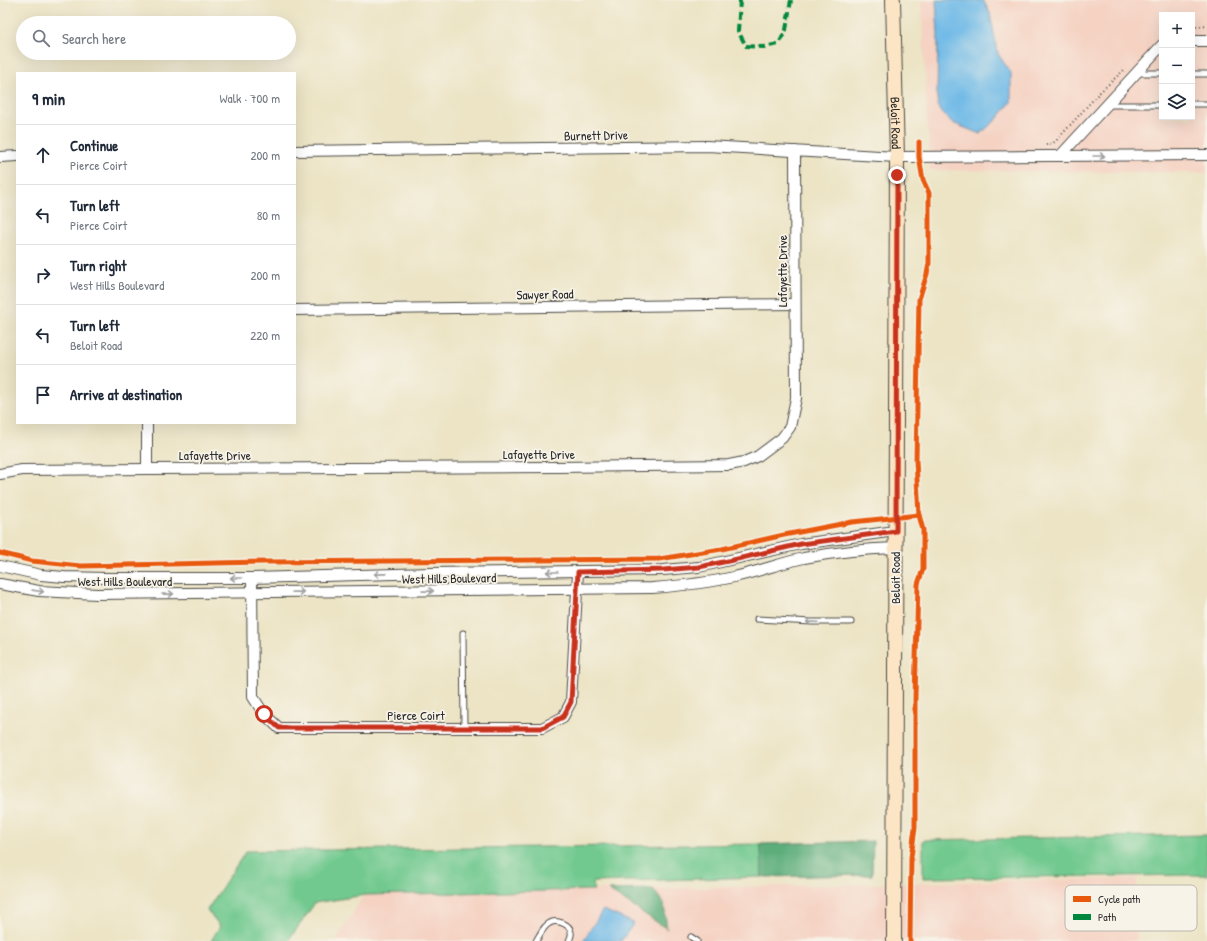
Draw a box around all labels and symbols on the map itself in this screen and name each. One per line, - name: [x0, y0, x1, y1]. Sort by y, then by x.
- street label: Beloit Road: [886, 97, 906, 149]
- street label: Burnett Drive: [564, 125, 628, 145]
- one-way arrow: [1092, 152, 1105, 160]
- route end: [888, 166, 906, 184]
- street label: Lafayette Drive: [773, 235, 791, 307]
- street label: Sawyer Road: [516, 285, 574, 303]
- street label: Lafayette Drive: [503, 445, 575, 463]
- street label: Lafayette Drive: [179, 446, 251, 464]
- street label: Beloit Road: [886, 552, 904, 604]
- street label: West Hills Boulevard: [402, 568, 496, 588]
- one-way arrow: [546, 568, 559, 576]
- one-way arrow: [374, 571, 387, 578]
- street label: West Hills Boulevard: [78, 572, 172, 590]
- one-way arrow: [230, 574, 243, 582]
- one-way arrow: [31, 587, 44, 595]
- one-way arrow: [421, 587, 434, 595]
- one-way arrow: [291, 589, 304, 596]
- one-way arrow: [161, 590, 174, 598]
- one-way arrow: [806, 618, 819, 626]
- route start: [255, 705, 273, 723]
- street label: Pierce Coirt: [387, 706, 445, 724]
- legend: [1065, 885, 1197, 931]
- text: Cycle path: [1098, 892, 1141, 906]
- text: Path: [1098, 910, 1116, 924]

